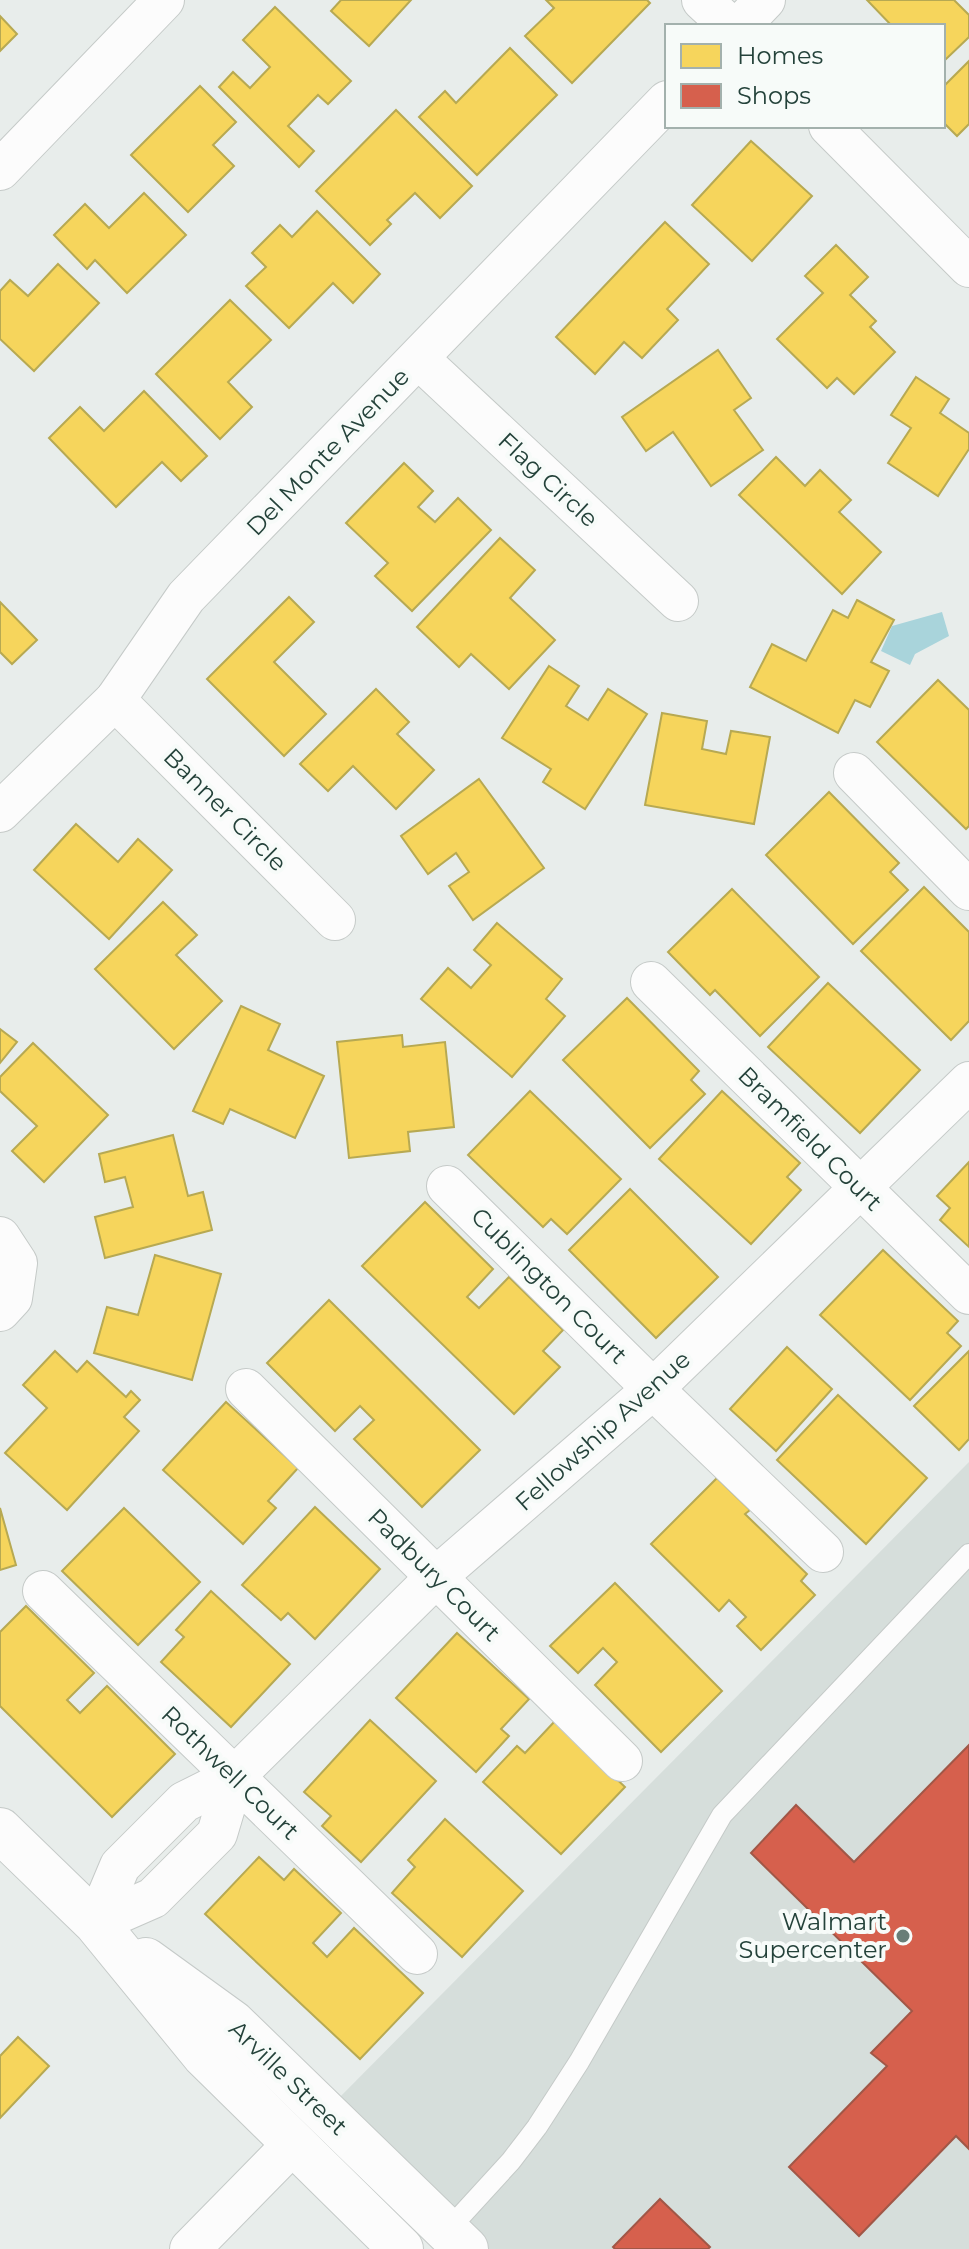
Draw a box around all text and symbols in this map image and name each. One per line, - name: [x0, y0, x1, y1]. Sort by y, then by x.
- legend: [665, 24, 945, 128]
- text: Homes: [737, 41, 823, 70]
- text: Shops: [737, 81, 811, 110]
- street label: Del Monte Avenue: [240, 362, 415, 542]
- street label: Flag Circle: [493, 426, 604, 533]
- street label: Banner Circle: [158, 742, 293, 877]
- street label: Bramfield Court: [732, 1061, 889, 1217]
- street label: Cublington Court: [465, 1202, 634, 1370]
- street label: Fellowship Avenue: [509, 1344, 696, 1517]
- street label: Padbury Court: [362, 1502, 507, 1647]
- street label: Rothwell Court: [156, 1700, 305, 1846]
- place label: Walmart Supercenter: [739, 1907, 887, 1964]
- marker: Walmart Supercenter: [894, 1927, 912, 1945]
- street label: Arville Street: [223, 2014, 354, 2141]

